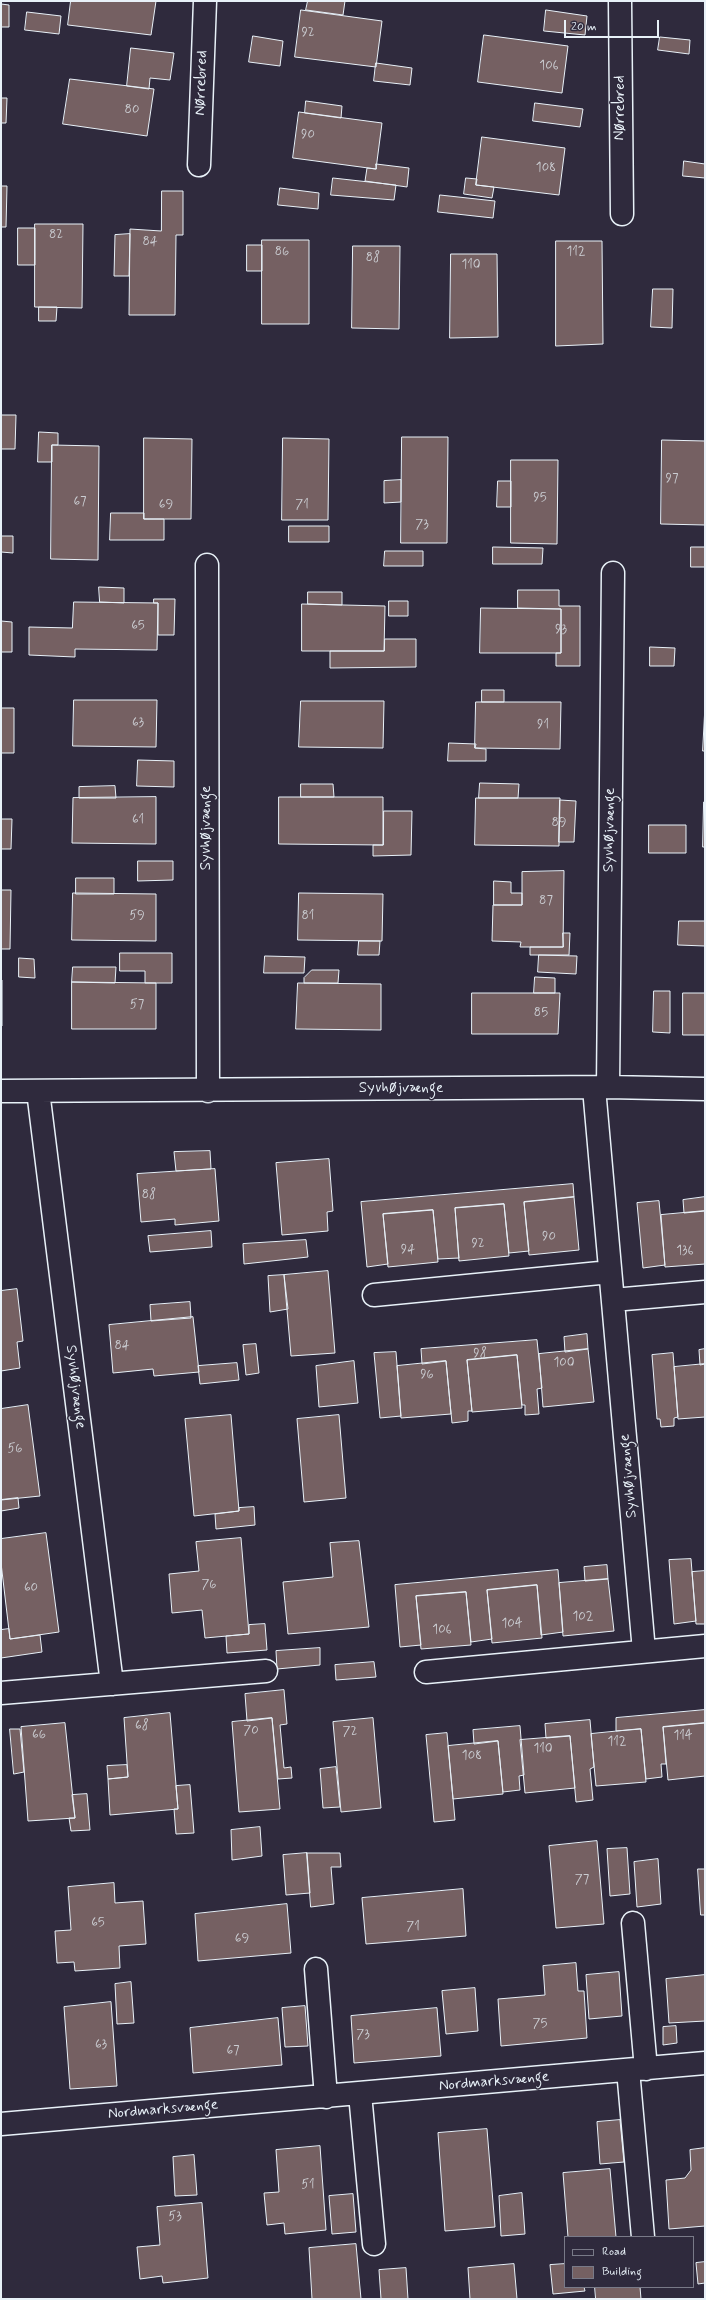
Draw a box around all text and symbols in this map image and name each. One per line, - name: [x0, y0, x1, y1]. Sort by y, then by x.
- scale bar: [566, 12, 661, 38]
- text: 20 m: [571, 19, 597, 35]
- house number: 92: [301, 25, 315, 41]
- street label: Nørrebred: [192, 50, 212, 116]
- house number: 106: [539, 58, 559, 74]
- street label: Nørrebred: [612, 75, 630, 141]
- house number: 80: [125, 102, 139, 118]
- house number: 90: [301, 127, 315, 143]
- house number: 108: [536, 160, 556, 176]
- house number: 82: [49, 227, 63, 243]
- house number: 84: [142, 234, 158, 250]
- house number: 86: [275, 244, 289, 260]
- house number: 112: [566, 244, 586, 260]
- house number: 88: [366, 250, 380, 266]
- house number: 110: [461, 257, 481, 273]
- house number: 97: [666, 471, 678, 487]
- house number: 95: [533, 490, 547, 506]
- house number: 67: [73, 494, 87, 510]
- house number: 69: [159, 497, 173, 513]
- house number: 71: [295, 497, 309, 513]
- house number: 73: [415, 517, 429, 533]
- house number: 65: [131, 618, 145, 634]
- house number: 93: [555, 622, 567, 638]
- house number: 63: [132, 715, 144, 731]
- house number: 91: [537, 717, 549, 733]
- street label: Syvhøjvænge: [198, 786, 216, 870]
- street label: Syvhøjvænge: [600, 788, 620, 872]
- house number: 61: [132, 812, 144, 828]
- house number: 89: [551, 815, 567, 831]
- house number: 87: [539, 893, 553, 909]
- house number: 59: [129, 908, 145, 924]
- house number: 81: [302, 908, 314, 924]
- house number: 57: [130, 997, 144, 1013]
- house number: 85: [534, 1005, 548, 1021]
- street label: Syvhøjvænge: [359, 1080, 443, 1098]
- house number: 88: [142, 1187, 156, 1203]
- house number: 90: [542, 1229, 556, 1245]
- house number: 92: [471, 1236, 485, 1252]
- house number: 94: [401, 1242, 415, 1258]
- house number: 136: [676, 1243, 694, 1259]
- house number: 84: [114, 1338, 130, 1354]
- street label: Syvhøjvænge: [61, 1344, 89, 1430]
- house number: 98: [473, 1346, 487, 1362]
- house number: 100: [553, 1355, 575, 1371]
- house number: 96: [420, 1367, 434, 1383]
- street label: Syvhøjvænge: [616, 1433, 642, 1519]
- house number: 56: [8, 1441, 22, 1457]
- house number: 76: [201, 1577, 217, 1593]
- house number: 60: [24, 1580, 38, 1596]
- house number: 102: [573, 1609, 593, 1625]
- house number: 104: [502, 1616, 522, 1632]
- house number: 106: [432, 1622, 452, 1638]
- house number: 68: [135, 1718, 149, 1734]
- house number: 70: [243, 1723, 259, 1739]
- house number: 72: [343, 1724, 357, 1740]
- house number: 66: [32, 1727, 46, 1743]
- house number: 114: [673, 1728, 693, 1744]
- house number: 112: [607, 1734, 627, 1750]
- house number: 110: [533, 1741, 553, 1757]
- house number: 108: [462, 1748, 482, 1764]
- house number: 77: [575, 1872, 589, 1888]
- house number: 65: [91, 1915, 105, 1931]
- house number: 71: [406, 1919, 420, 1935]
- house number: 69: [235, 1931, 249, 1947]
- house number: 75: [533, 2016, 547, 2032]
- house number: 73: [356, 2027, 370, 2043]
- house number: 63: [95, 2037, 107, 2053]
- house number: 67: [226, 2043, 240, 2059]
- street label: Nordmarksvænge: [438, 2068, 550, 2096]
- street label: Nordmarksvænge: [107, 2096, 219, 2124]
- house number: 51: [301, 2177, 315, 2193]
- house number: 53: [168, 2209, 182, 2225]
- legend: [564, 2236, 694, 2288]
- text: Road: [602, 2244, 626, 2260]
- text: Building: [602, 2264, 642, 2280]

